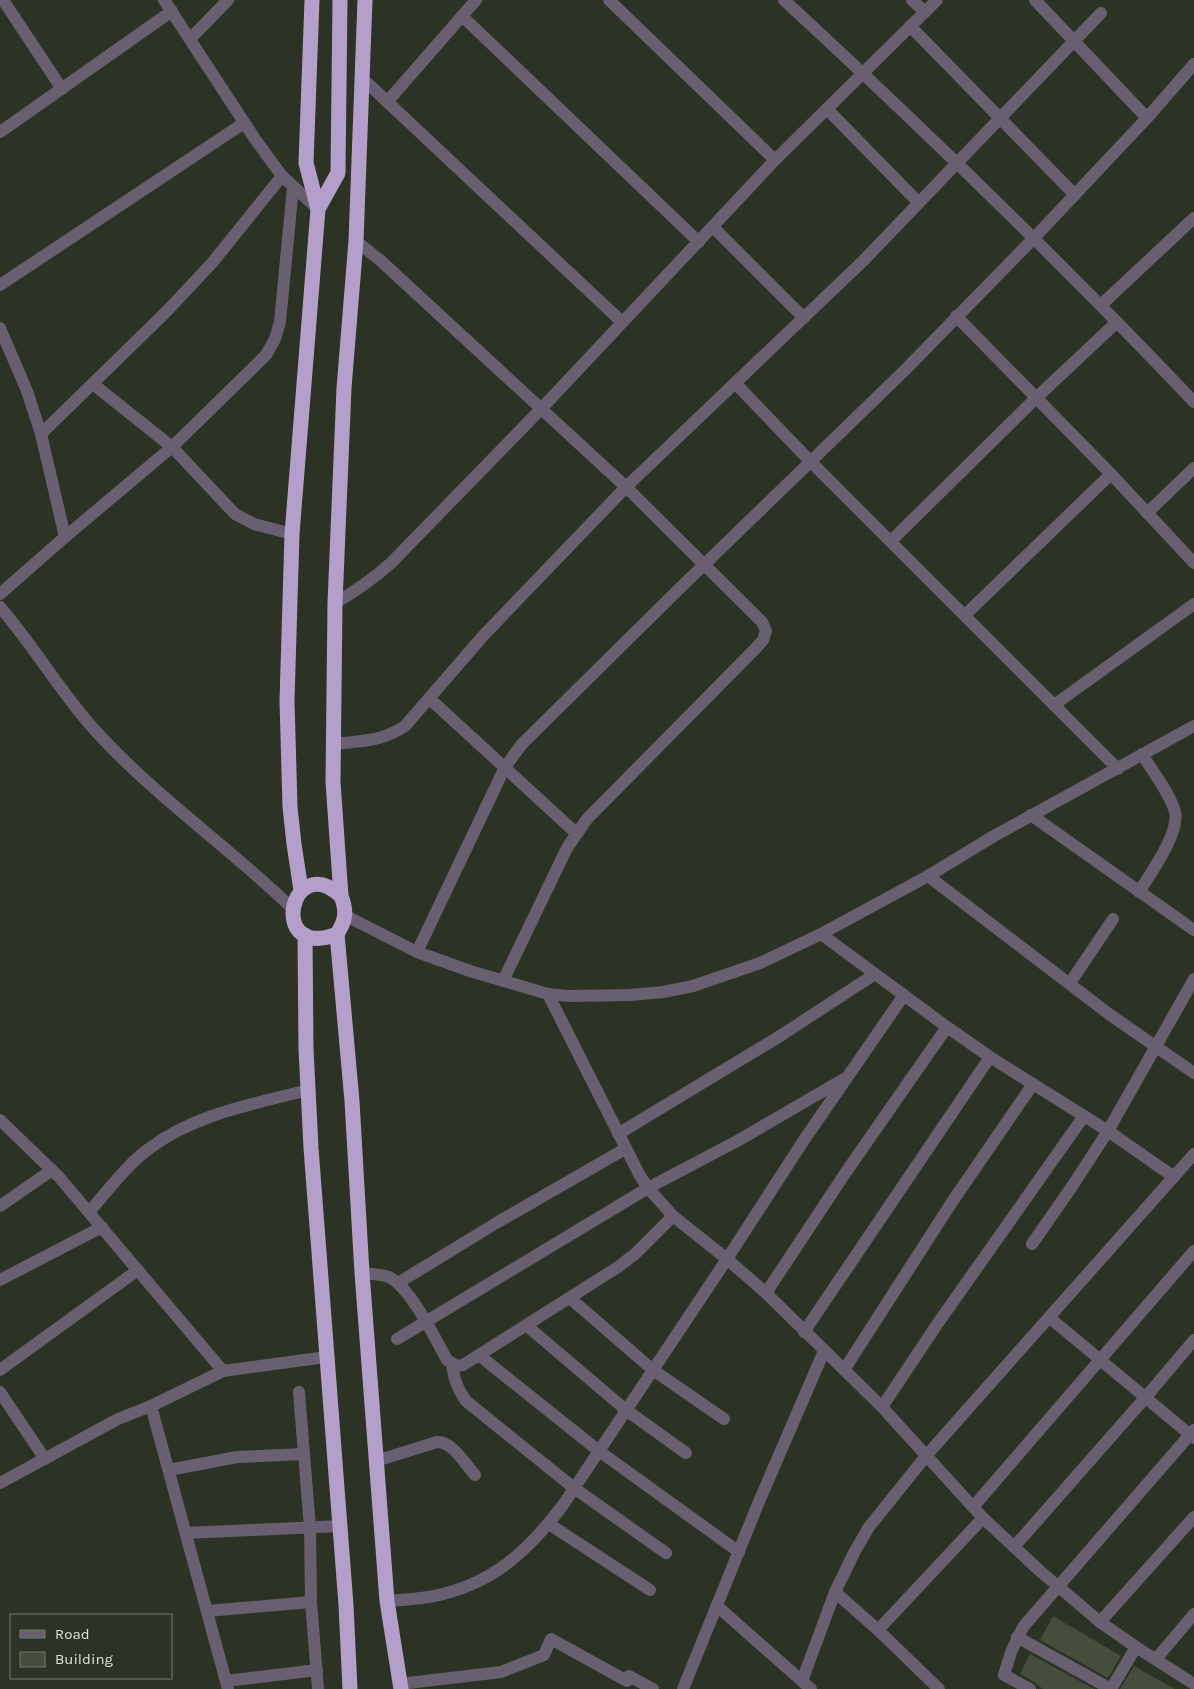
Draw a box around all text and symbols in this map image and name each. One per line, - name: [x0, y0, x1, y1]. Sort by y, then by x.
- legend: [10, 1614, 172, 1679]
- text: Road: [55, 1625, 90, 1643]
- text: Building: [55, 1650, 113, 1668]

